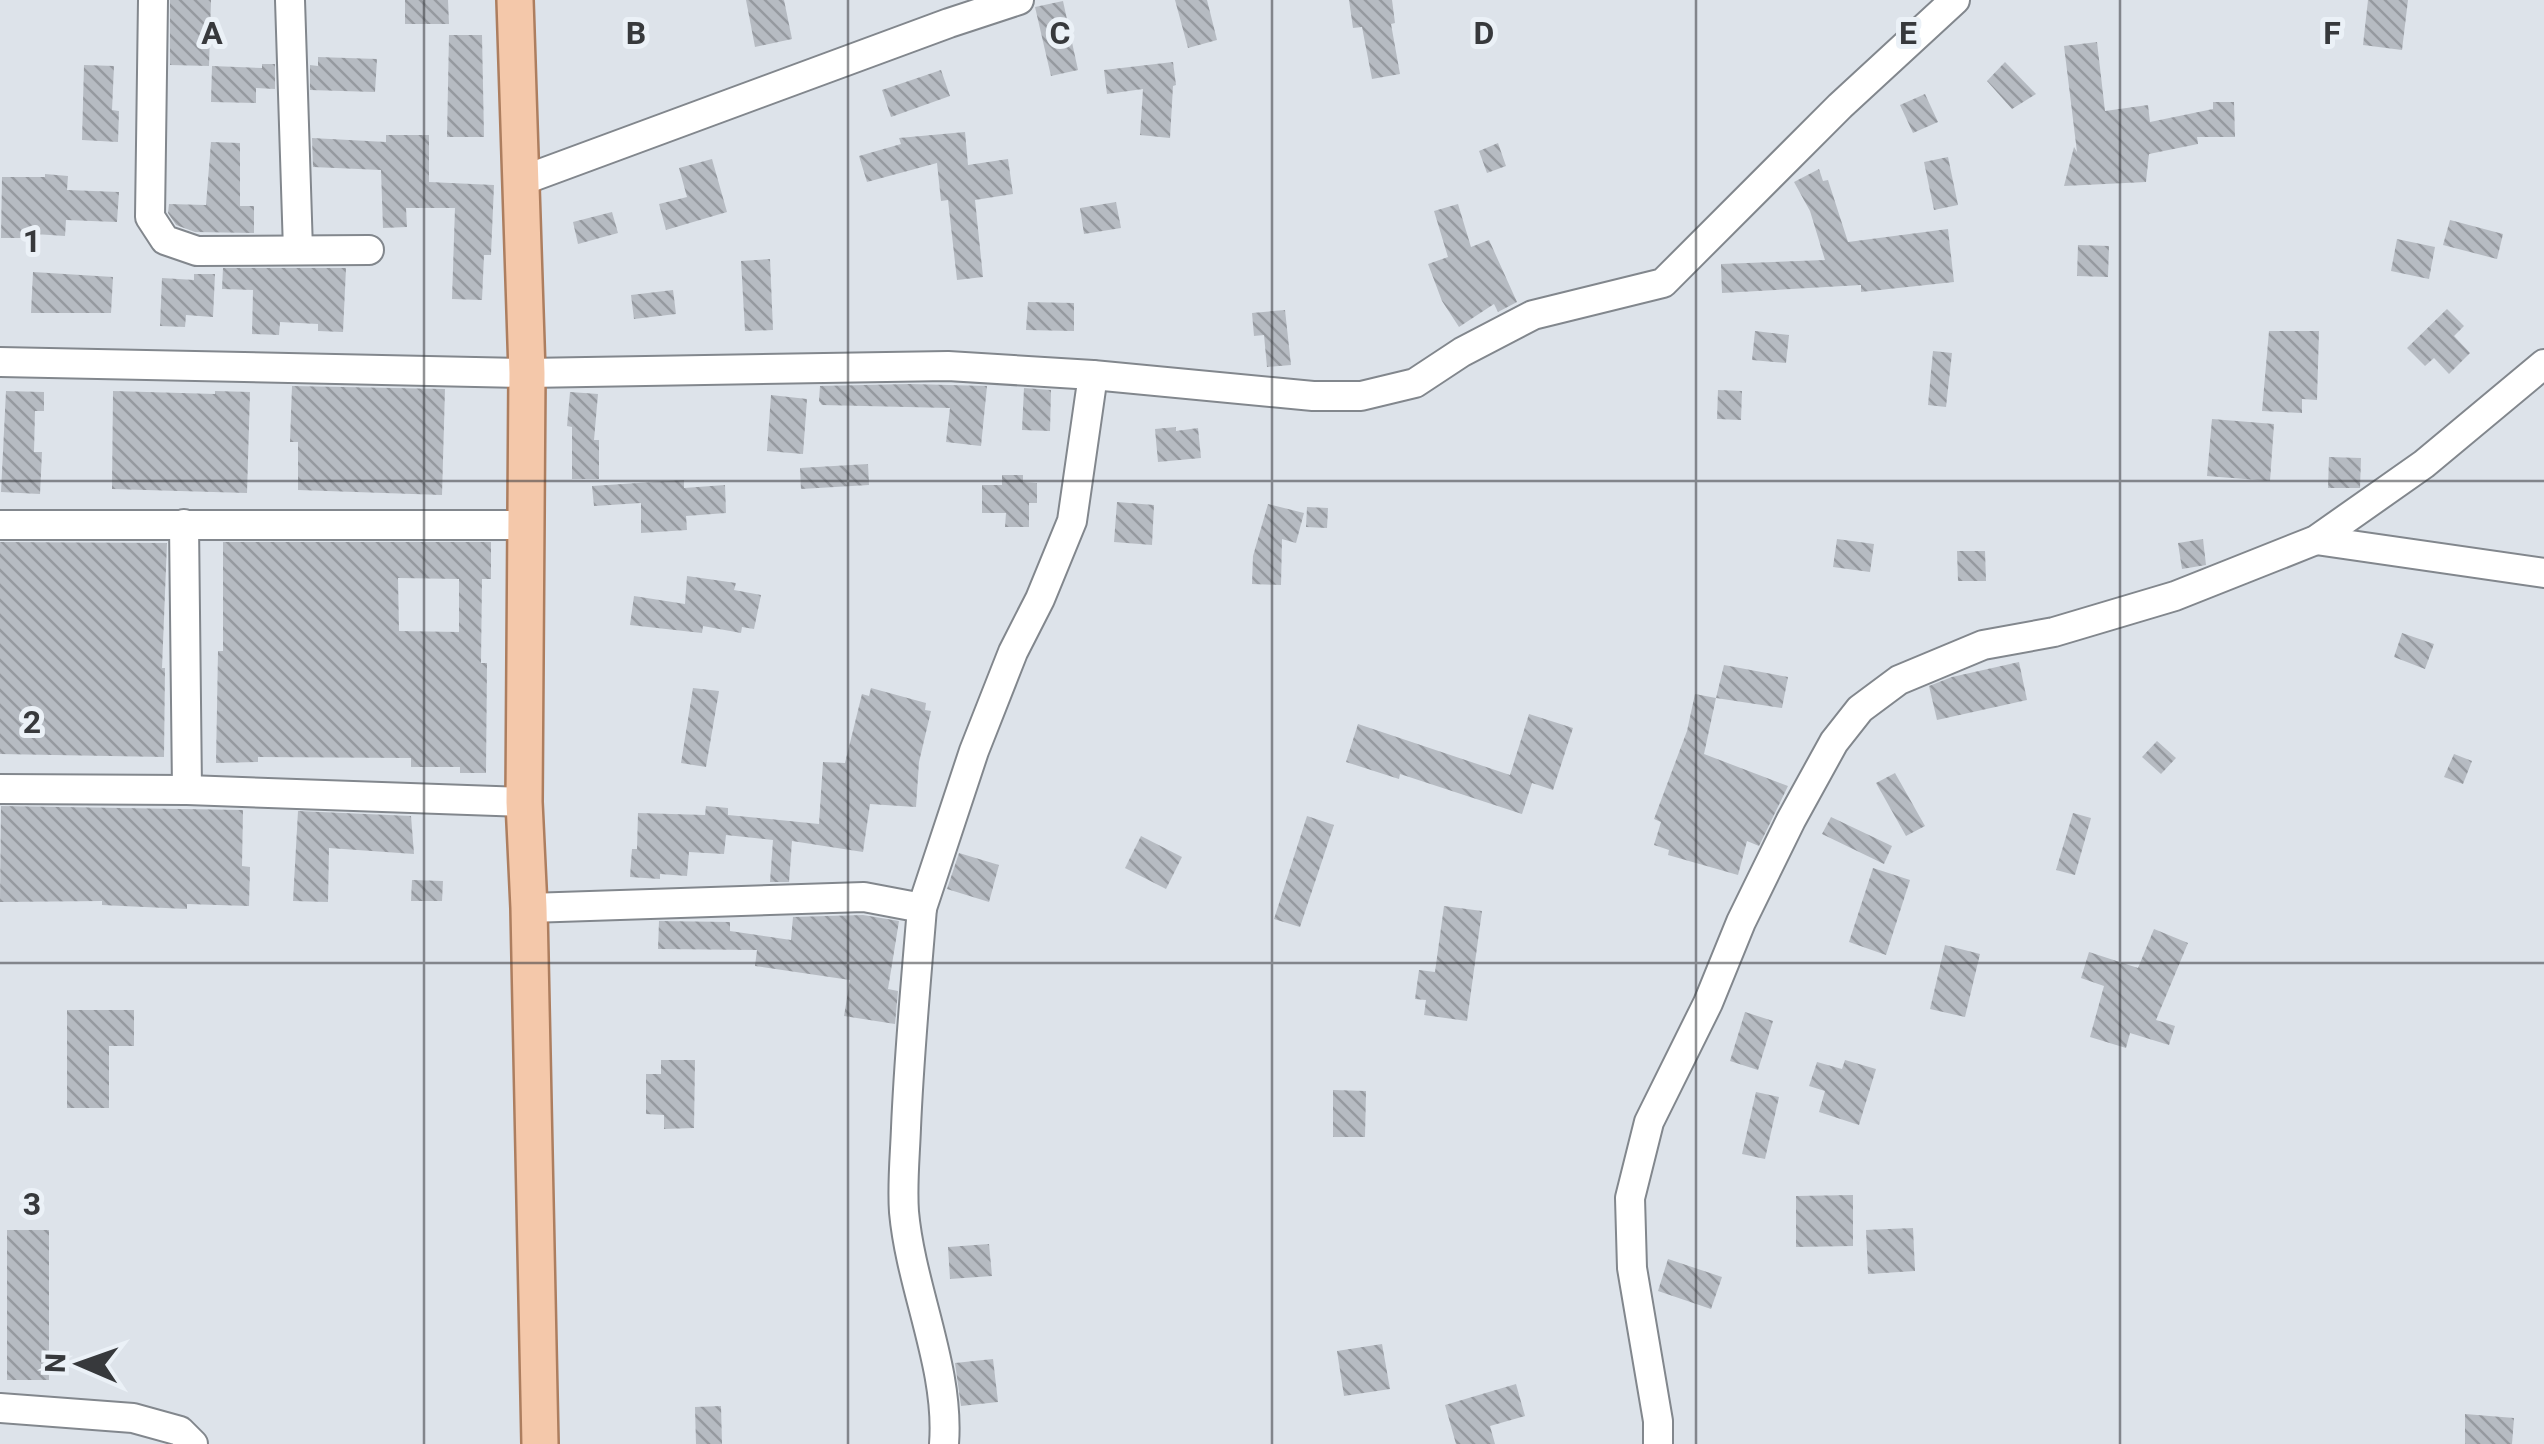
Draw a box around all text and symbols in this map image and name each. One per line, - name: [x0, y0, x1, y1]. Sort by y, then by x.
- text: A: [201, 14, 223, 52]
- text: B: [626, 14, 646, 52]
- text: C: [1050, 14, 1070, 52]
- text: D: [1474, 14, 1494, 52]
- text: E: [1899, 14, 1917, 52]
- text: F: [2323, 14, 2341, 52]
- text: 1: [23, 222, 41, 260]
- text: 2: [23, 703, 41, 741]
- text: 3: [23, 1185, 41, 1223]
- north arrow: [30, 1314, 130, 1414]
- text: N: [39, 1353, 72, 1374]

